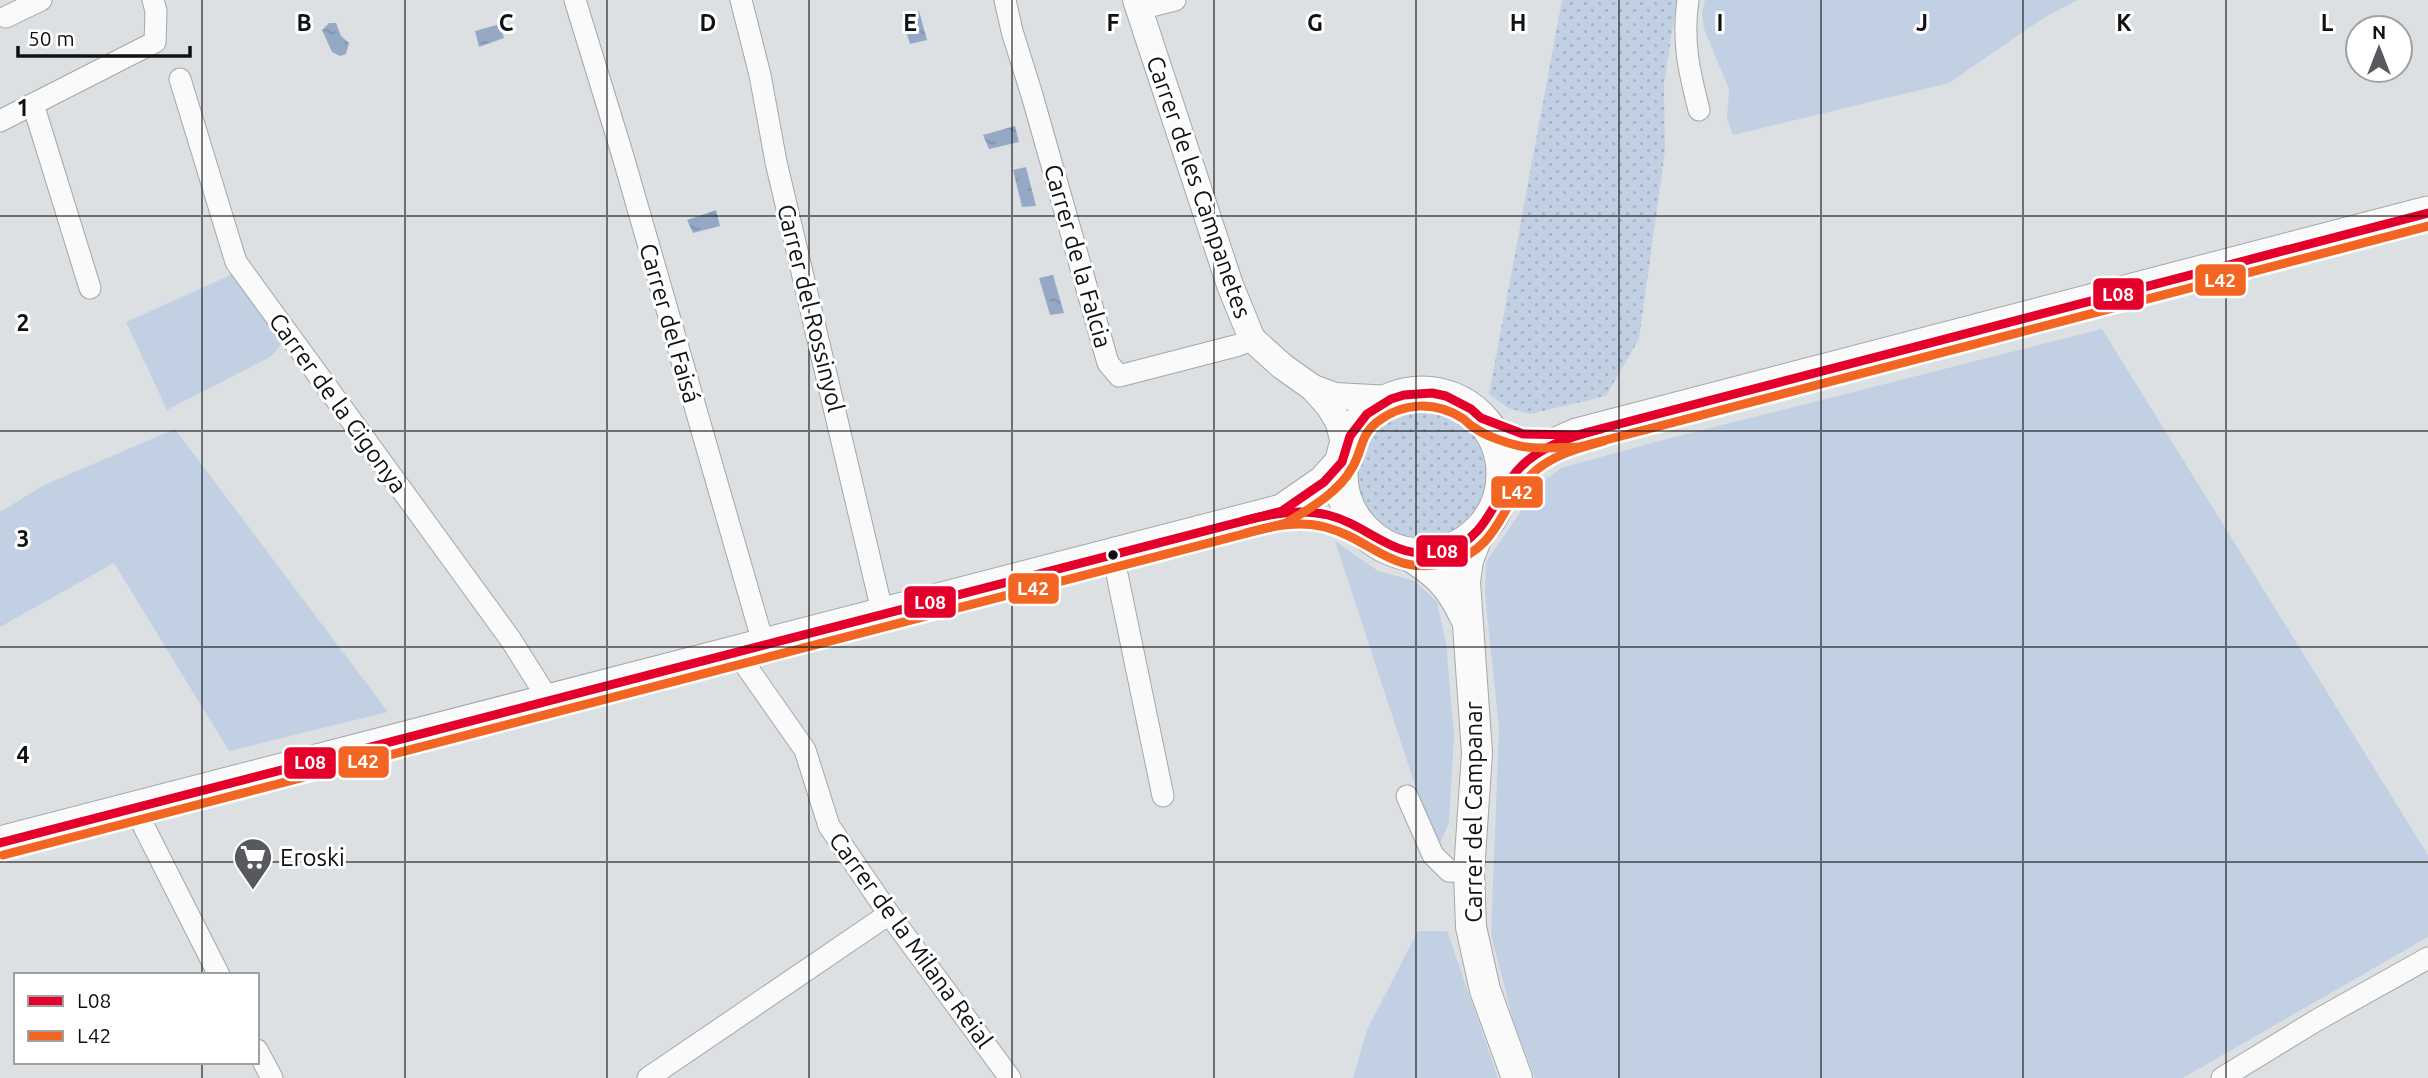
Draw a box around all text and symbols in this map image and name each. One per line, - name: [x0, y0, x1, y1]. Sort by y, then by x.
- text: B: [296, 10, 312, 35]
- text: C: [499, 10, 514, 35]
- text: D: [700, 10, 716, 35]
- text: E: [903, 10, 917, 35]
- text: F: [1107, 10, 1120, 35]
- text: G: [1307, 10, 1323, 35]
- text: H: [1510, 10, 1526, 35]
- text: I: [1717, 10, 1723, 35]
- text: J: [1916, 10, 1928, 35]
- text: K: [2116, 10, 2132, 35]
- text: L: [2321, 10, 2334, 35]
- scale bar: [18, 14, 189, 58]
- north arrow: [2344, 14, 2414, 84]
- text: N: [2372, 21, 2386, 43]
- text: 50 m: [28, 26, 75, 50]
- street label: Carrer de les Campanetes: [1141, 52, 1257, 322]
- text: 1: [17, 95, 29, 120]
- street label: Carrer de la Falcia: [1039, 161, 1117, 351]
- street label: Carrer del Rossinyol: [772, 201, 850, 415]
- street label: Carrer del Faisá: [634, 240, 706, 406]
- line badge: L42: [2194, 263, 2247, 297]
- text: L42: [2204, 269, 2236, 291]
- line badge: L08: [2092, 277, 2145, 311]
- text: L08: [2102, 283, 2134, 305]
- street label: Carrer de la Cigonya: [264, 308, 412, 498]
- text: 2: [17, 310, 29, 335]
- line badge: L42: [1490, 475, 1544, 509]
- text: L42: [1501, 481, 1533, 503]
- text: 3: [17, 526, 29, 551]
- line badge: L08: [1415, 534, 1469, 568]
- text: L08: [1426, 540, 1458, 562]
- unlabelled marker: [1106, 548, 1120, 562]
- line badge: L42: [1007, 572, 1060, 605]
- text: L42: [1017, 577, 1049, 599]
- line badge: L08: [903, 585, 957, 619]
- text: L08: [914, 591, 946, 613]
- street label: Carrer del Campanar: [1460, 701, 1487, 923]
- text: 4: [17, 742, 30, 767]
- line badge: L42: [337, 745, 390, 779]
- line badge: L08: [283, 746, 337, 780]
- text: L42: [347, 750, 379, 772]
- text: L08: [294, 751, 326, 773]
- street label: Carrer de la Milana Reial: [824, 827, 998, 1053]
- supermarket icon: Eroski: [232, 836, 274, 891]
- place label: Eroski: [280, 844, 345, 871]
- legend: [14, 973, 259, 1064]
- text: L08: [77, 988, 111, 1012]
- text: L42: [77, 1023, 111, 1047]

